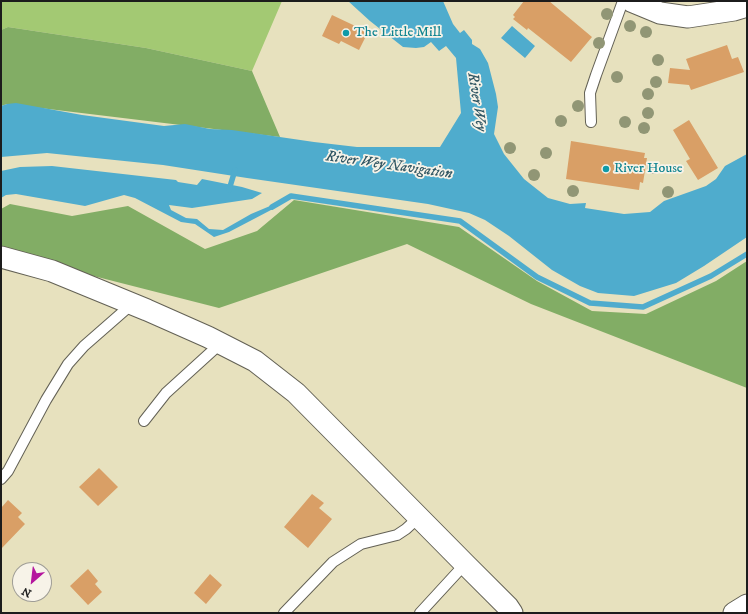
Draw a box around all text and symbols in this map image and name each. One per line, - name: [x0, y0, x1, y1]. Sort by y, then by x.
- place label: The Little Mill: [354, 25, 441, 41]
- marker: The Little Mill: [341, 28, 351, 38]
- water label: River Wey: [462, 71, 490, 133]
- water label: River Wey Navigation: [324, 148, 454, 184]
- place label: River House: [614, 161, 683, 177]
- marker: River House: [601, 164, 611, 174]
- north arrow: [12, 562, 52, 602]
- text: N: [20, 583, 34, 600]

